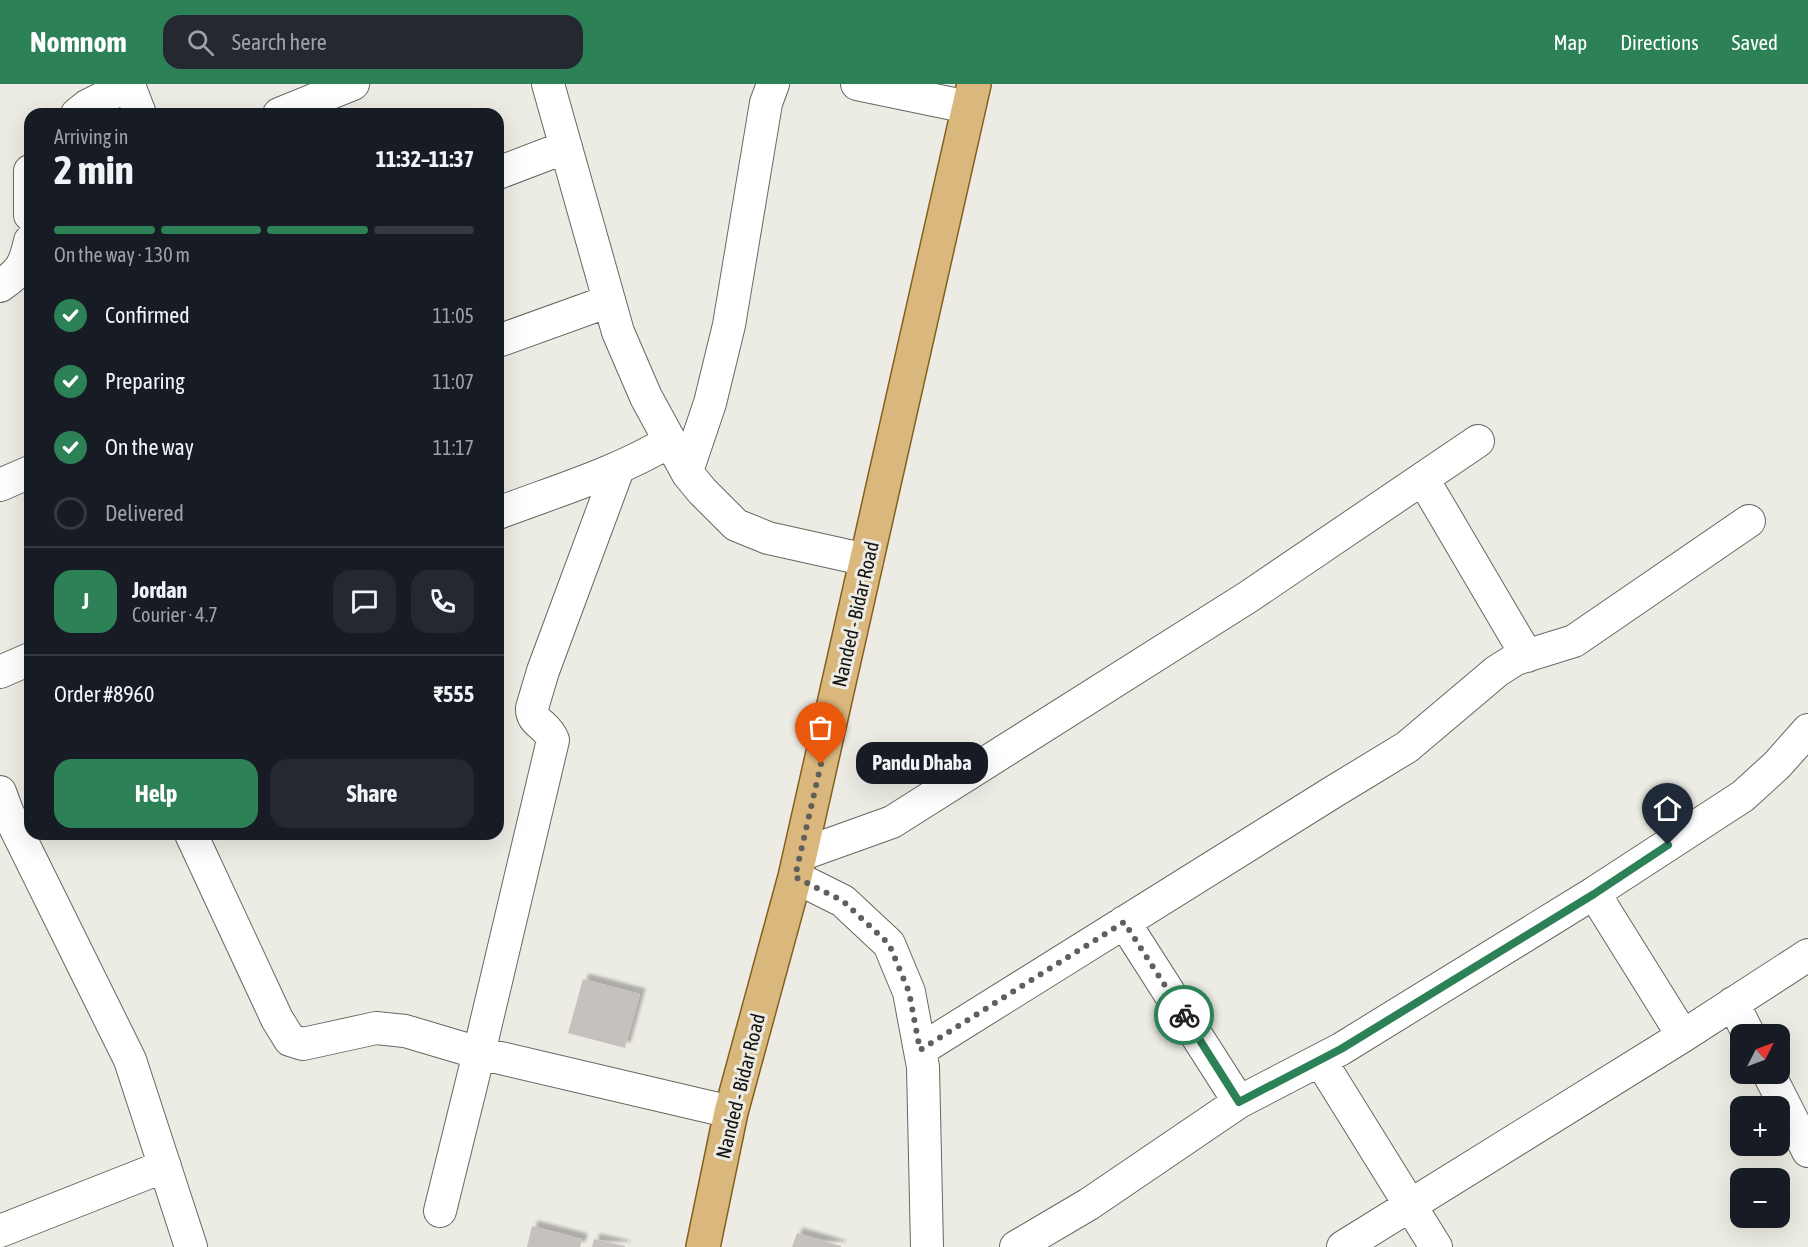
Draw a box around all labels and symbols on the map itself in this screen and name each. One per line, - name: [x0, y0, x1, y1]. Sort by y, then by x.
- street label: Nanded - Bidar Road: [827, 539, 883, 689]
- pin: [795, 702, 846, 764]
- callout: Pandu Dhaba: [857, 743, 989, 785]
- pin: [1642, 783, 1693, 845]
- courier: [1154, 985, 1214, 1045]
- street label: Nanded - Bidar Road: [711, 1011, 769, 1161]
- north arrow: [1730, 1024, 1790, 1084]

